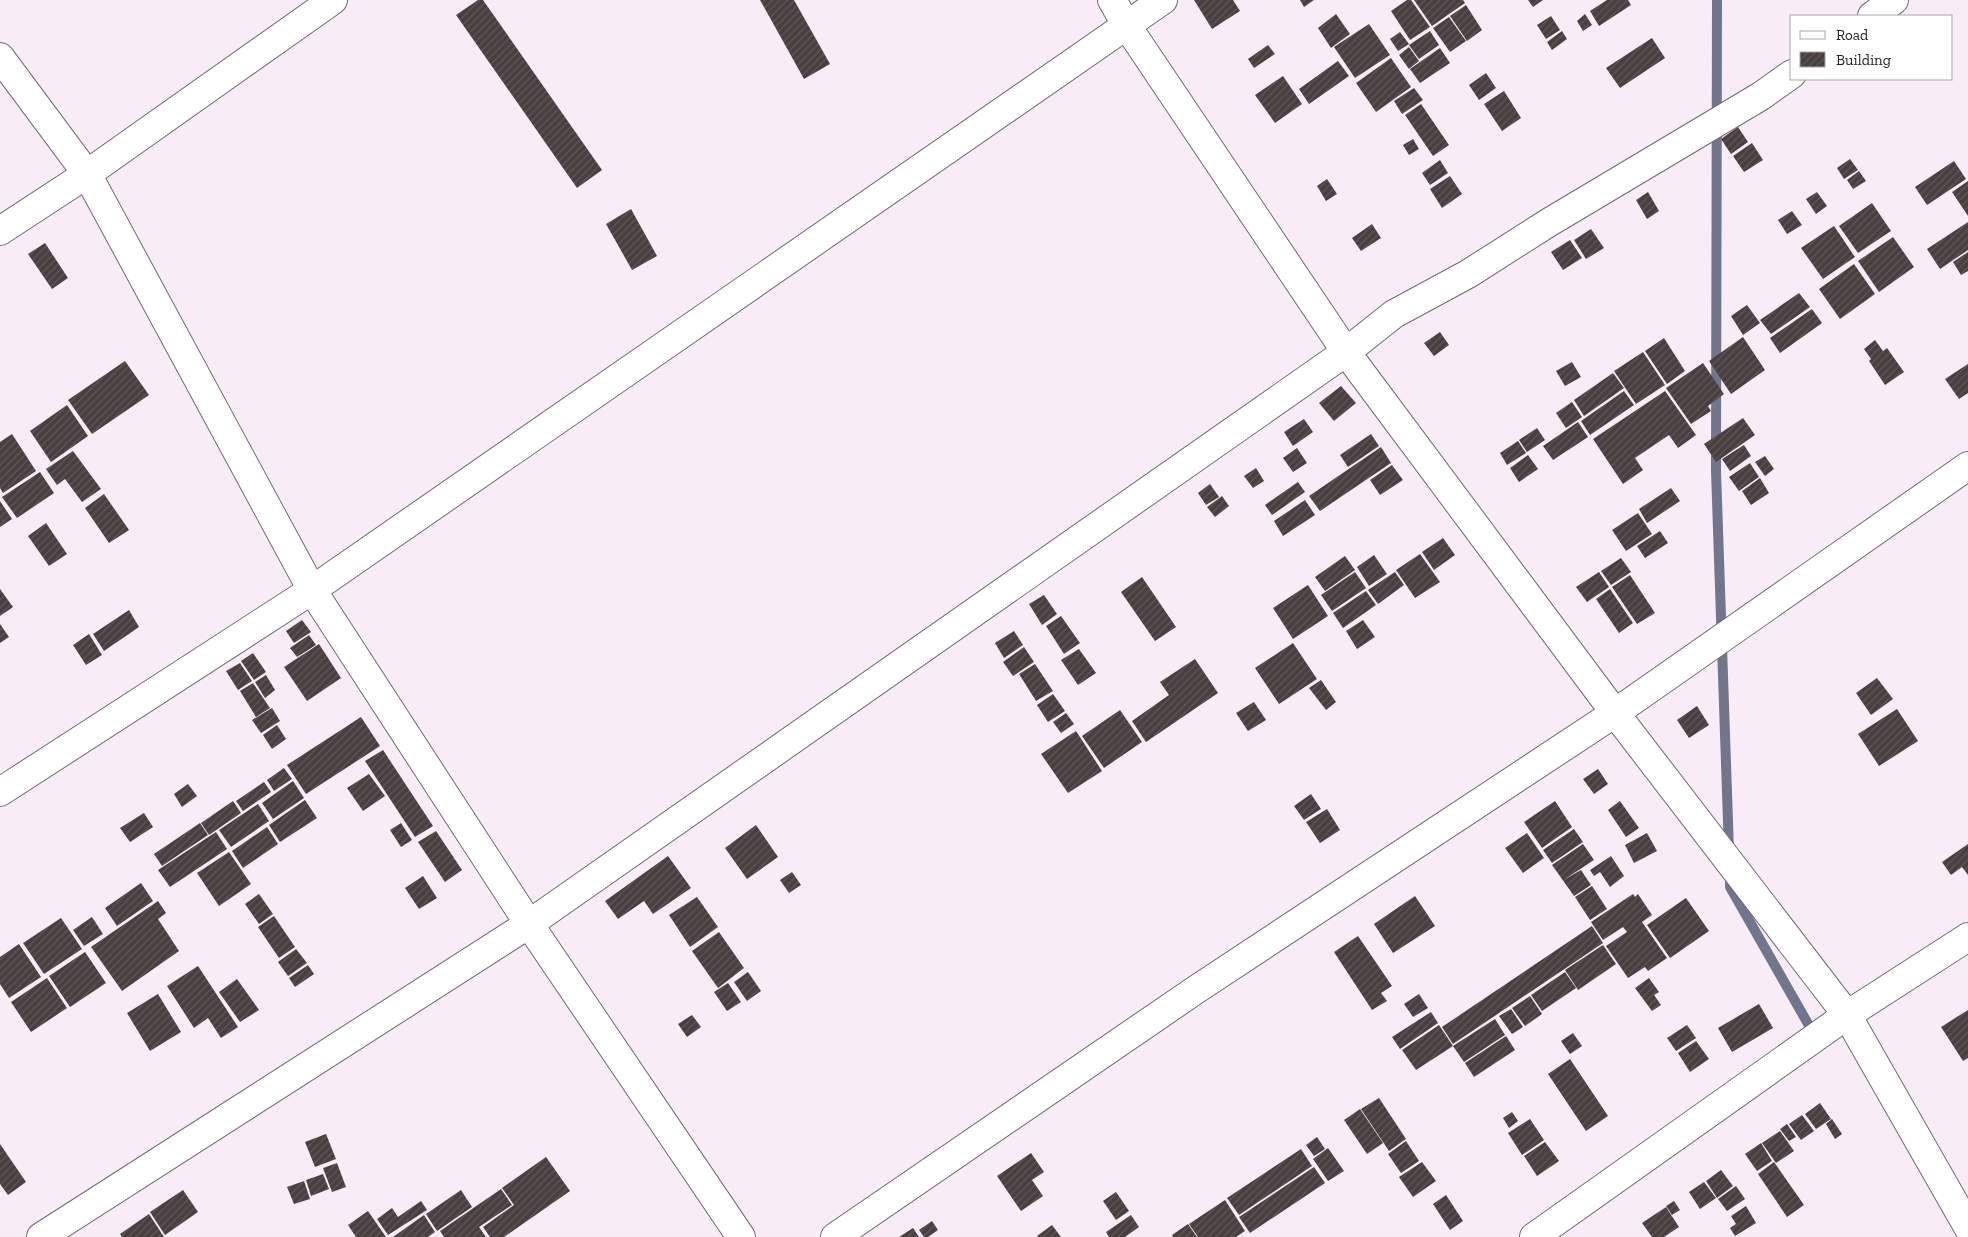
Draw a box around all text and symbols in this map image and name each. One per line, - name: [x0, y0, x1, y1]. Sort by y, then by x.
- legend: [1790, 15, 1953, 80]
- text: Road: [1836, 26, 1869, 44]
- text: Building: [1836, 51, 1891, 69]

